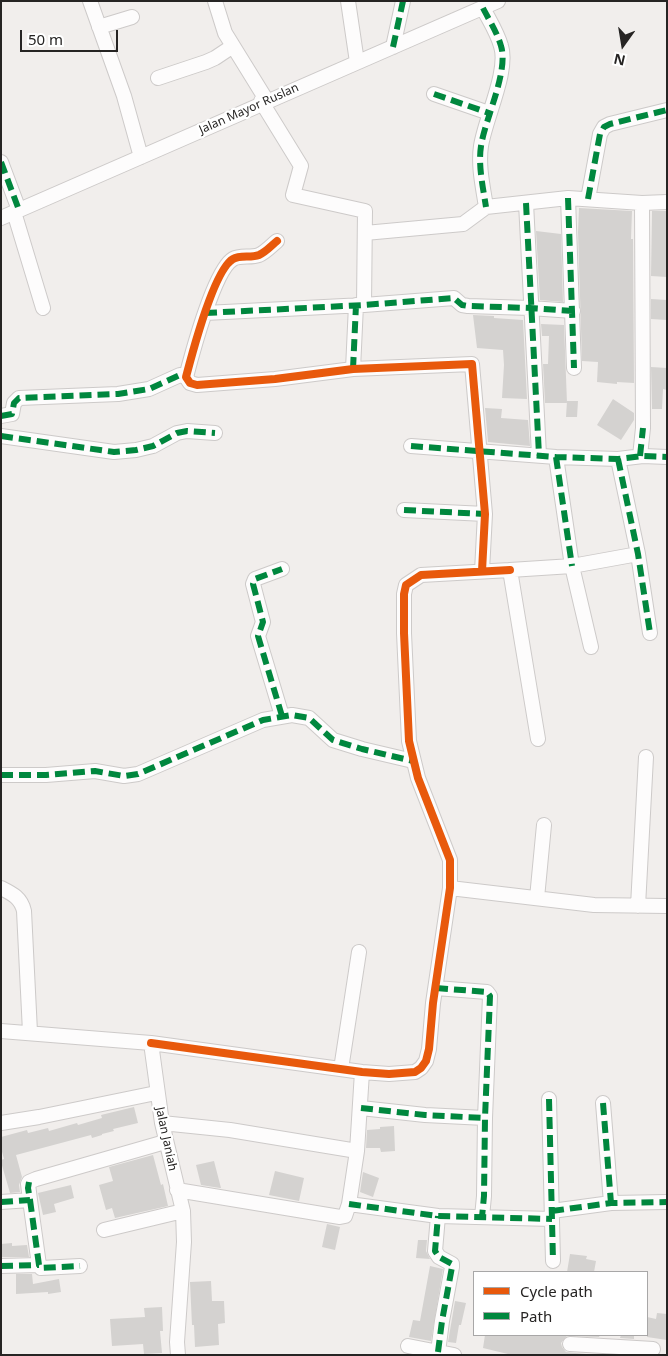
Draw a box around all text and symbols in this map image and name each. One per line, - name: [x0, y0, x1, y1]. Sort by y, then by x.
- scale bar: [22, 20, 120, 52]
- north arrow: [598, 20, 648, 70]
- text: 50 m: [28, 29, 63, 49]
- text: N: [612, 50, 627, 71]
- street label: Jalan Mayor Ruslan: [197, 81, 301, 137]
- street label: Jalan Janiah: [152, 1106, 180, 1172]
- legend: [473, 1271, 648, 1336]
- text: Cycle path: [520, 1281, 593, 1301]
- text: Path: [520, 1306, 552, 1326]

